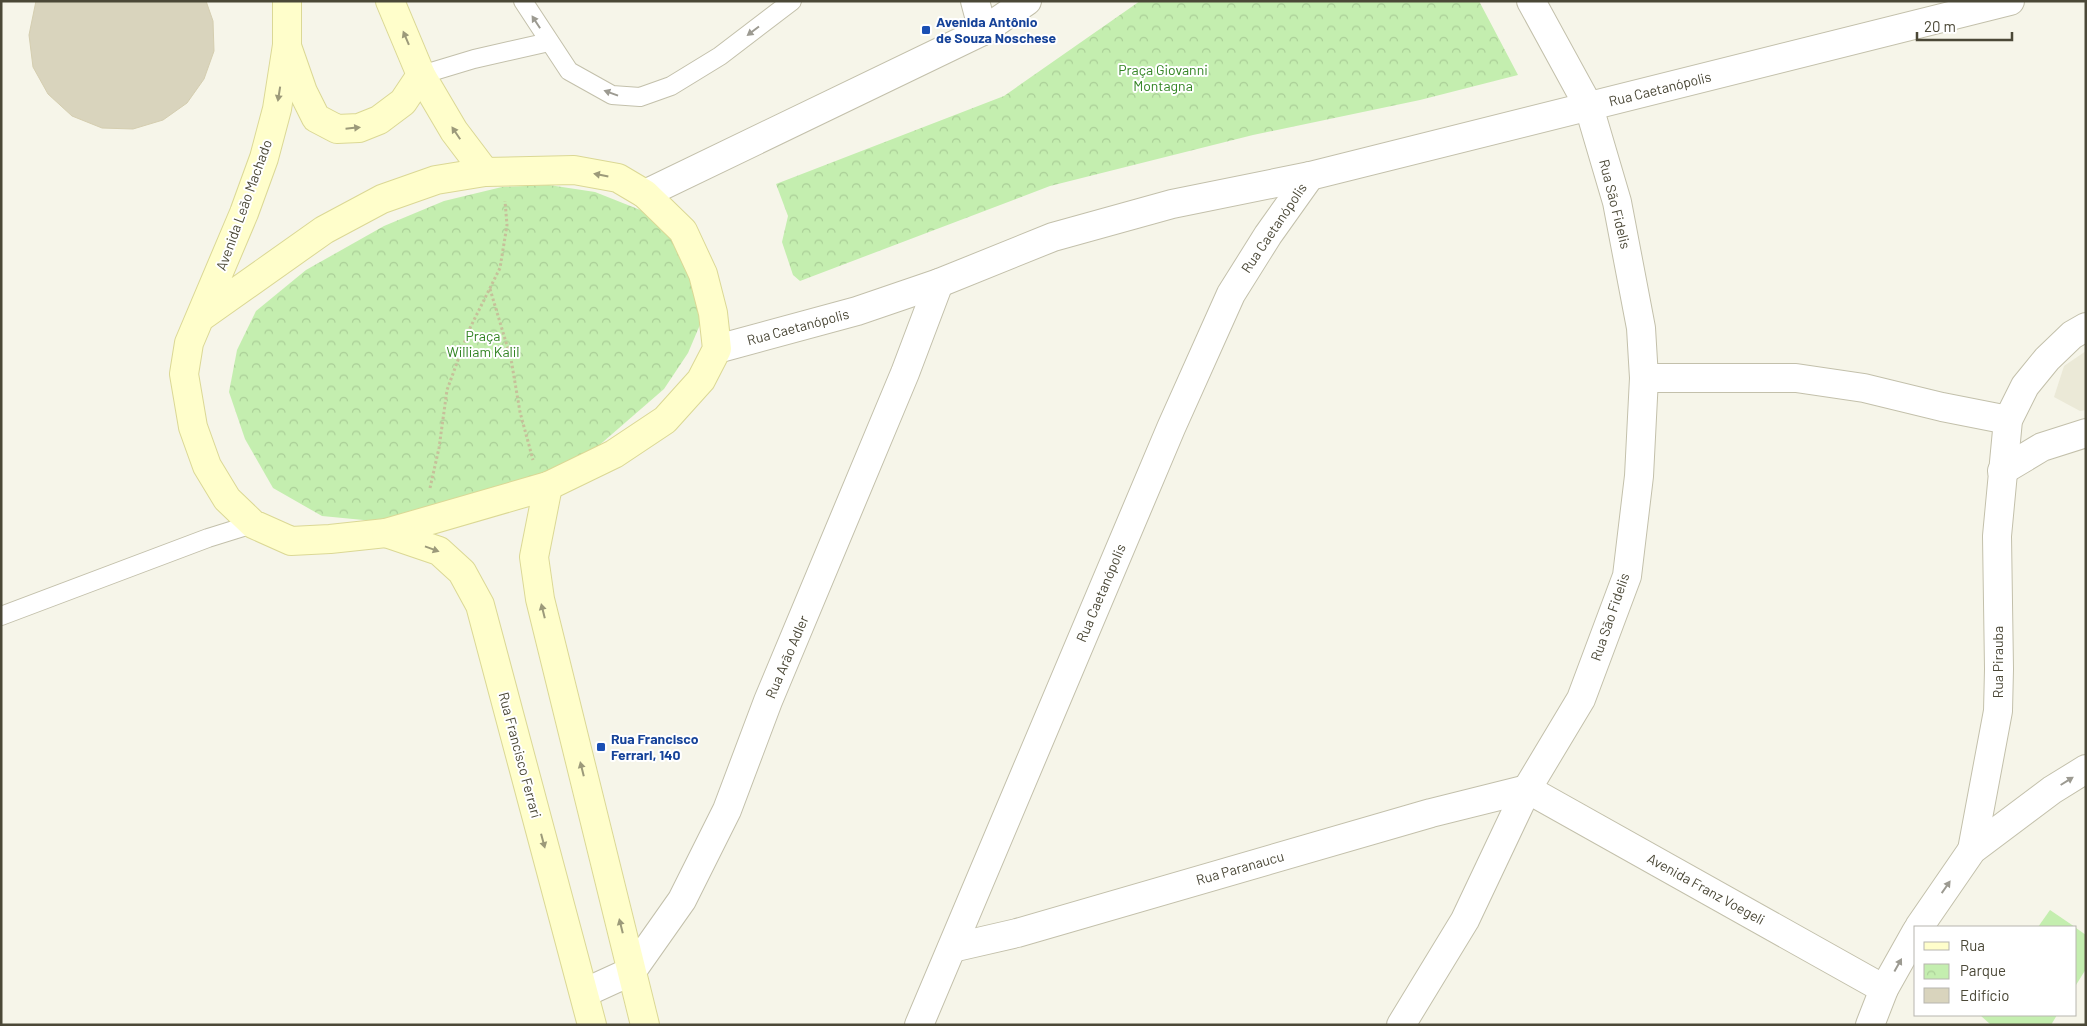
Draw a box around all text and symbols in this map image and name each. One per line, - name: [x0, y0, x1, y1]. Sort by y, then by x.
- scale bar: [1917, 10, 2012, 42]
- place label: Avenida Antônio de Souza Noschese: [936, 13, 1057, 46]
- one-way arrow: [532, 15, 541, 28]
- text: 20 m: [1924, 17, 1956, 35]
- marker: Avenida Antônio de Souza Noschese: [920, 24, 932, 36]
- one-way arrow: [747, 25, 760, 36]
- one-way arrow: [401, 31, 409, 45]
- park label: Praça Giovanni Montagna: [1118, 61, 1208, 94]
- street label: Rua Caetanópolis: [1607, 68, 1713, 109]
- one-way arrow: [275, 86, 283, 102]
- one-way arrow: [603, 88, 618, 96]
- one-way arrow: [346, 124, 362, 132]
- one-way arrow: [451, 126, 461, 139]
- street label: Avenida Leão Machado: [212, 137, 275, 273]
- street label: Rua São Fidelis: [1596, 157, 1635, 251]
- one-way arrow: [593, 171, 609, 179]
- street label: Rua Caetanópolis: [1237, 179, 1310, 276]
- street label: Rua Caetanópolis: [745, 305, 851, 348]
- park label: Praça William Kalil: [446, 327, 520, 360]
- street label: Rua Caetanópolis: [1072, 541, 1129, 644]
- one-way arrow: [425, 545, 440, 553]
- street label: Rua São Fidelis: [1587, 570, 1633, 663]
- one-way arrow: [539, 603, 547, 618]
- street label: Rua Arão Adler: [761, 613, 812, 701]
- street label: Rua Pirauba: [1989, 626, 2006, 698]
- street label: Rua Francisco Ferrari: [496, 690, 545, 820]
- place label: Rua Francisco Ferrari, 140: [611, 730, 699, 763]
- marker: Rua Francisco Ferrari, 140: [595, 741, 607, 753]
- one-way arrow: [578, 761, 586, 776]
- one-way arrow: [2060, 776, 2073, 785]
- one-way arrow: [539, 833, 547, 849]
- street label: Rua Paranaucu: [1194, 847, 1286, 888]
- street label: Avenida Franz Voegeli: [1645, 849, 1768, 928]
- one-way arrow: [1941, 880, 1951, 894]
- one-way arrow: [617, 919, 625, 934]
- legend: [1914, 926, 2077, 1016]
- text: Rua: [1960, 936, 1985, 954]
- one-way arrow: [1893, 958, 1902, 972]
- text: Parque: [1960, 961, 2006, 979]
- text: Edifício: [1960, 986, 2009, 1004]

